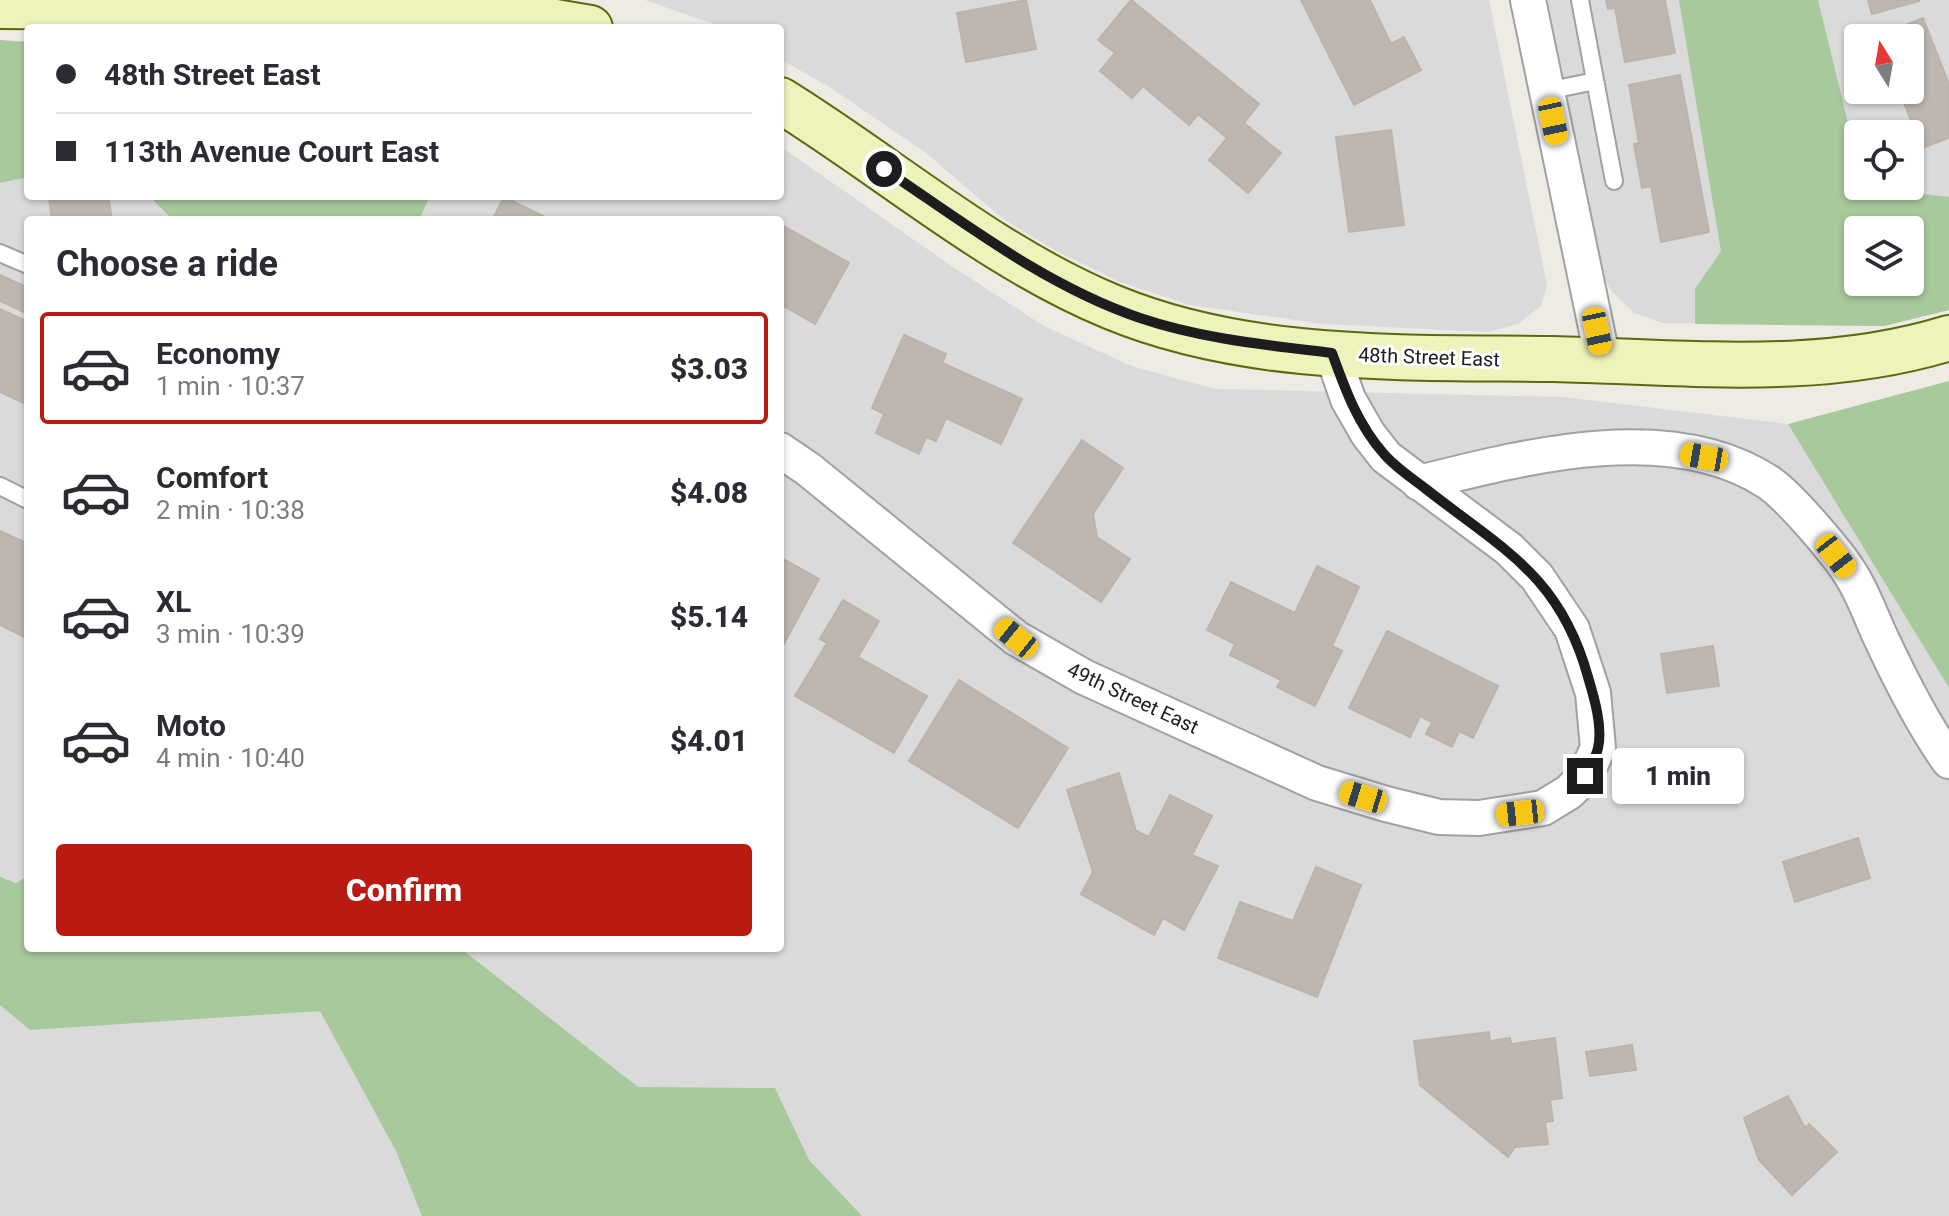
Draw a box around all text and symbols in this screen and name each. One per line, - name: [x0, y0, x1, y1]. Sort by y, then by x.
- north arrow: [1844, 24, 1924, 104]
- map controls: [1844, 24, 1924, 296]
- text: 48th Street East: [104, 57, 321, 92]
- car: [1536, 95, 1570, 147]
- button: locate: [1844, 120, 1924, 200]
- text: 113th Avenue Court East: [104, 134, 439, 169]
- route start: [866, 151, 902, 187]
- button: layers: [1844, 216, 1924, 296]
- text: Choose a ride: [56, 243, 278, 285]
- car: [1580, 305, 1614, 357]
- icon: car: [60, 332, 132, 404]
- text: Economy: [156, 336, 280, 371]
- street label: 48th Street East: [1358, 343, 1500, 371]
- text: $3.03: [670, 351, 748, 386]
- text: 1 min · 10:37: [156, 371, 305, 401]
- car: [1678, 441, 1730, 473]
- icon: car: [60, 456, 132, 528]
- text: Comfort: [156, 460, 268, 495]
- text: $4.08: [670, 475, 748, 510]
- text: 2 min · 10:38: [156, 495, 305, 525]
- car: [1812, 530, 1860, 582]
- icon: car: [60, 580, 132, 652]
- text: XL: [156, 584, 191, 619]
- text: $5.14: [670, 599, 748, 634]
- car: [990, 614, 1042, 662]
- text: 3 min · 10:39: [156, 619, 305, 649]
- street label: 49th Street East: [1064, 657, 1202, 739]
- icon: car: [60, 704, 132, 776]
- text: Moto: [156, 708, 226, 743]
- text: $4.01: [670, 723, 748, 758]
- text: 4 min · 10:40: [156, 743, 305, 773]
- callout: 1 min: [1613, 748, 1745, 804]
- route end: [1567, 758, 1603, 794]
- text: 1 min: [1645, 761, 1711, 791]
- car: [1337, 779, 1389, 815]
- car: [1495, 799, 1545, 827]
- button: Confirm: [56, 844, 752, 936]

